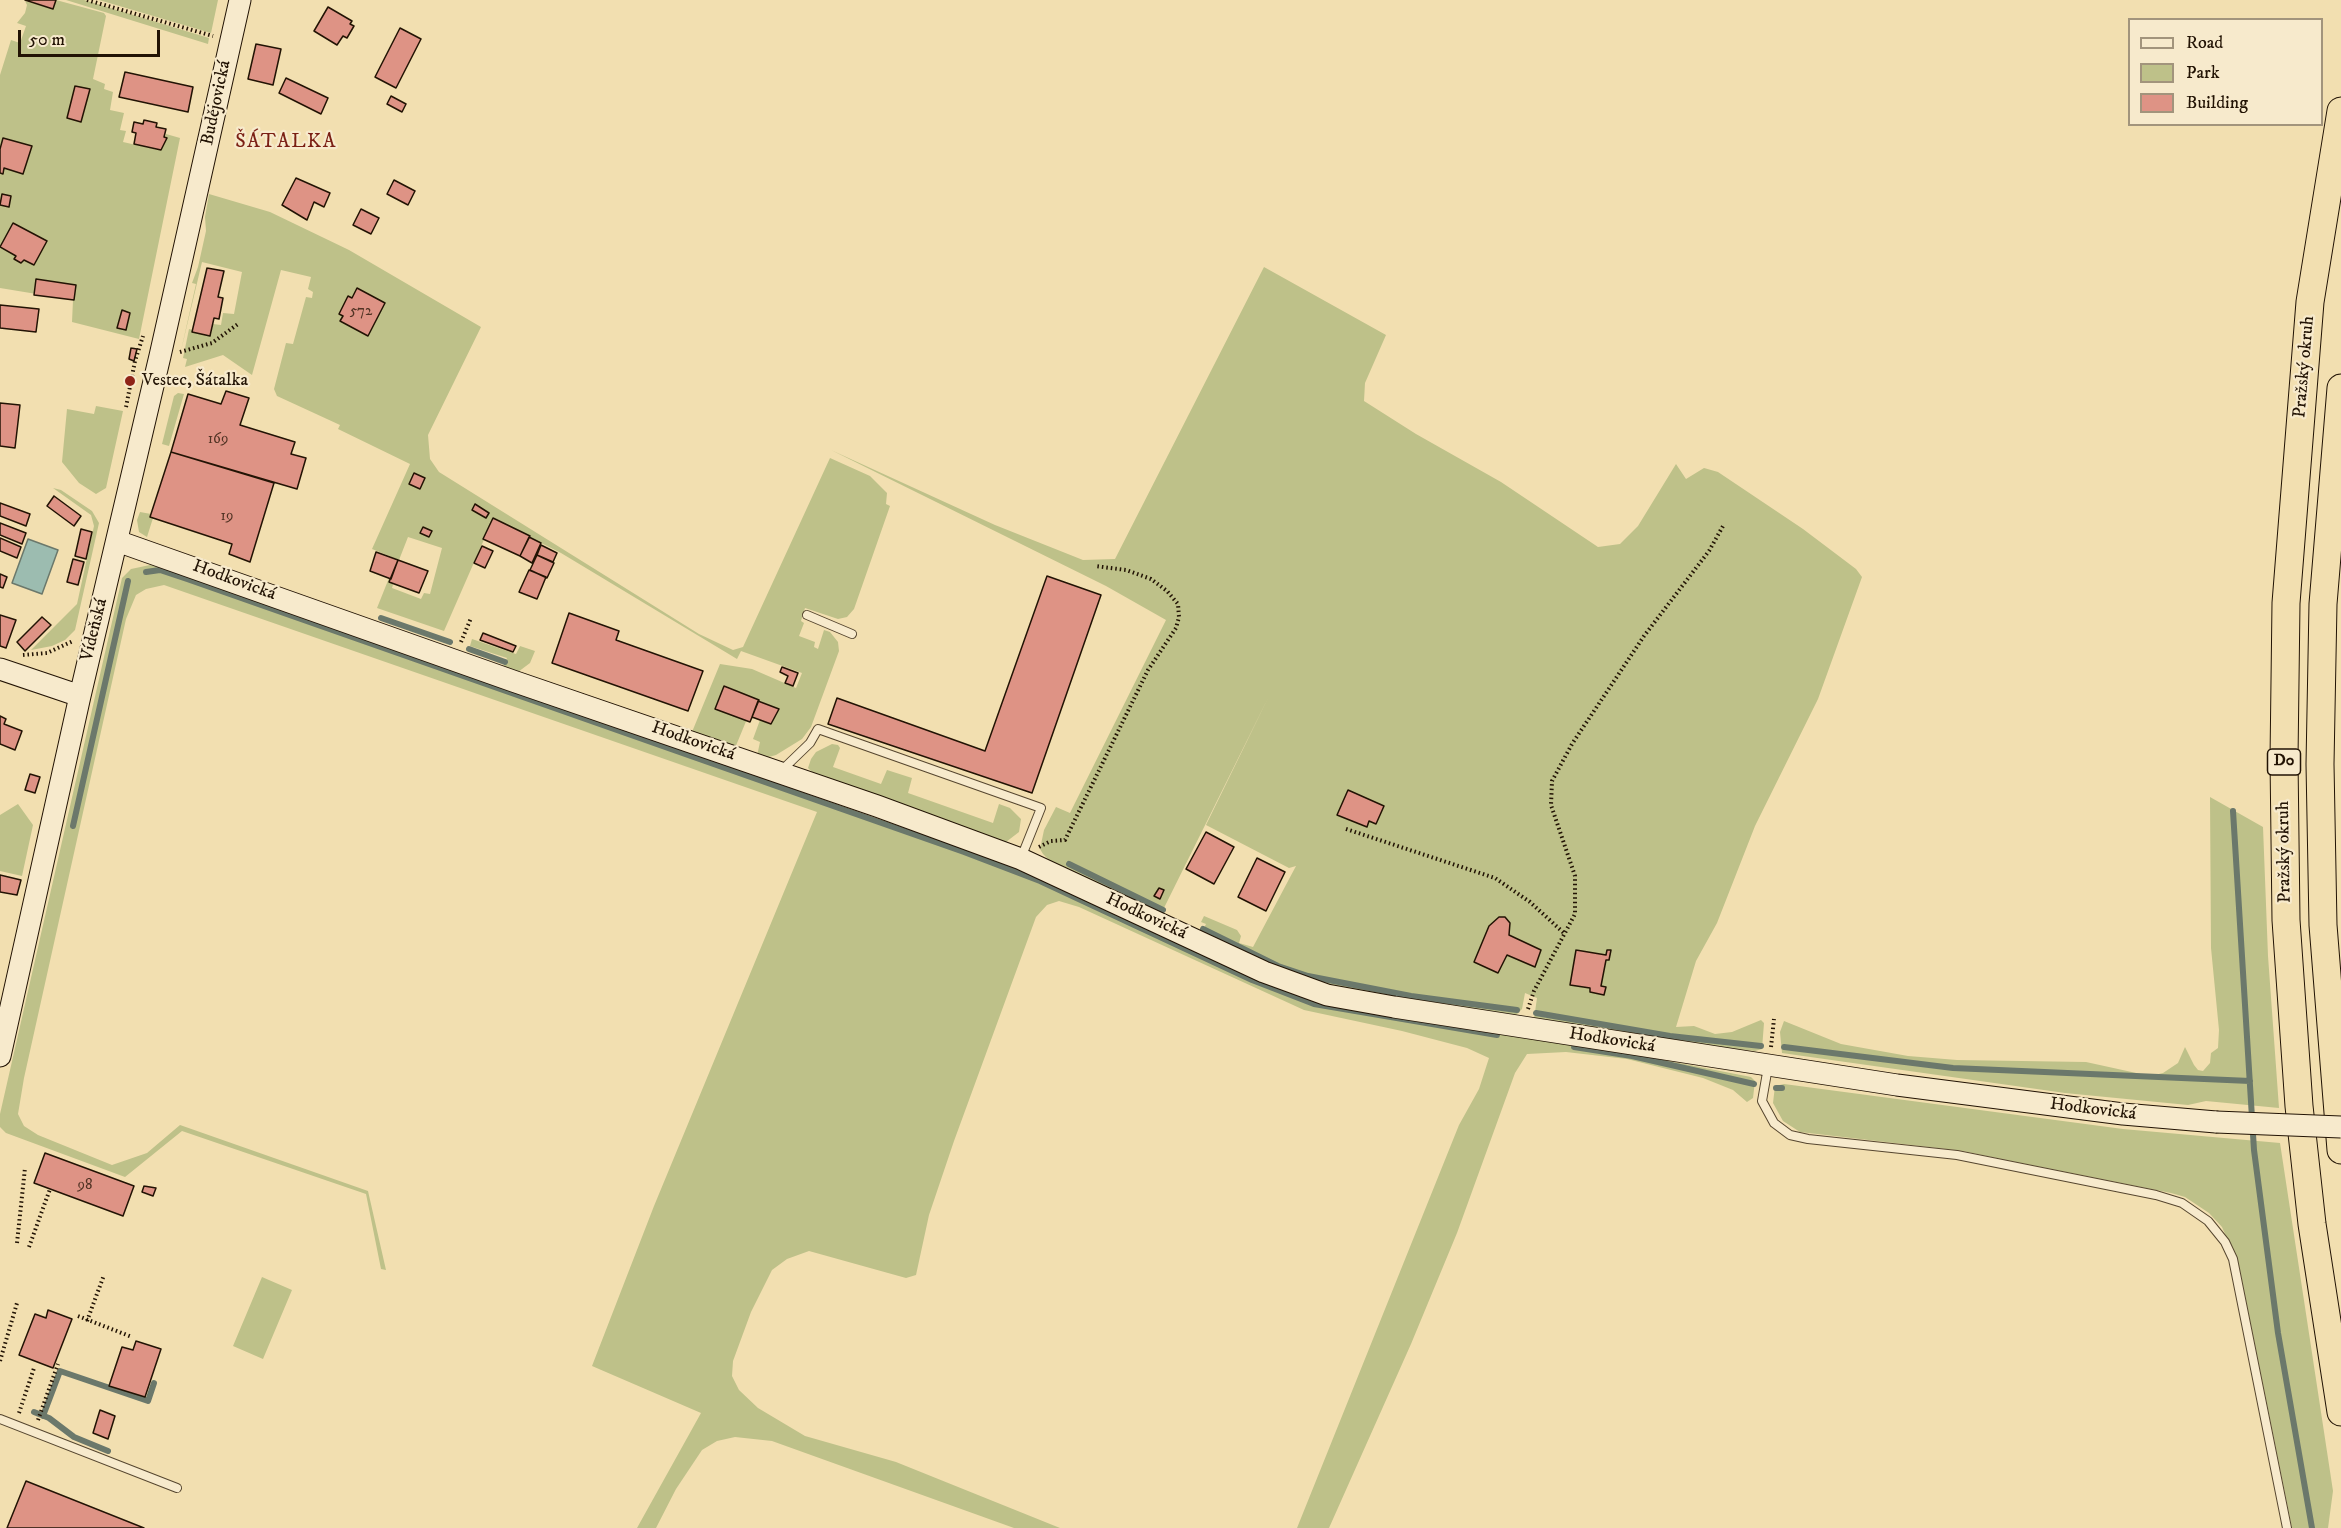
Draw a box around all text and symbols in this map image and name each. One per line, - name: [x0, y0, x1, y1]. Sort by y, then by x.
- scale bar: [21, 18, 164, 56]
- legend: [2128, 18, 2323, 126]
- text: 50 m: [29, 29, 65, 51]
- text: Road: [2186, 32, 2223, 54]
- street label: Budějovická: [197, 58, 237, 148]
- text: Park: [2186, 62, 2220, 84]
- text: Building: [2186, 92, 2248, 114]
- district label: ŠÁTALKA: [235, 131, 337, 155]
- house number: 572: [350, 303, 372, 321]
- street label: Pražský okruh: [2290, 315, 2320, 419]
- place label: Vestec, Šátalka: [142, 370, 248, 392]
- marker: Vestec, Šátalka: [123, 374, 137, 388]
- house number: 169: [208, 431, 228, 449]
- house number: 19: [221, 508, 233, 526]
- street label: Hodkovická: [189, 556, 279, 606]
- street label: Vídeňská: [77, 596, 113, 664]
- street label: Hodkovická: [648, 718, 738, 766]
- road number: D0: [2268, 749, 2300, 775]
- street label: Pražský okruh: [2273, 801, 2297, 903]
- street label: Hodkovická: [1102, 889, 1190, 945]
- street label: Hodkovická: [1567, 1024, 1657, 1058]
- street label: Hodkovická: [2049, 1094, 2137, 1126]
- house number: 98: [78, 1177, 92, 1195]

